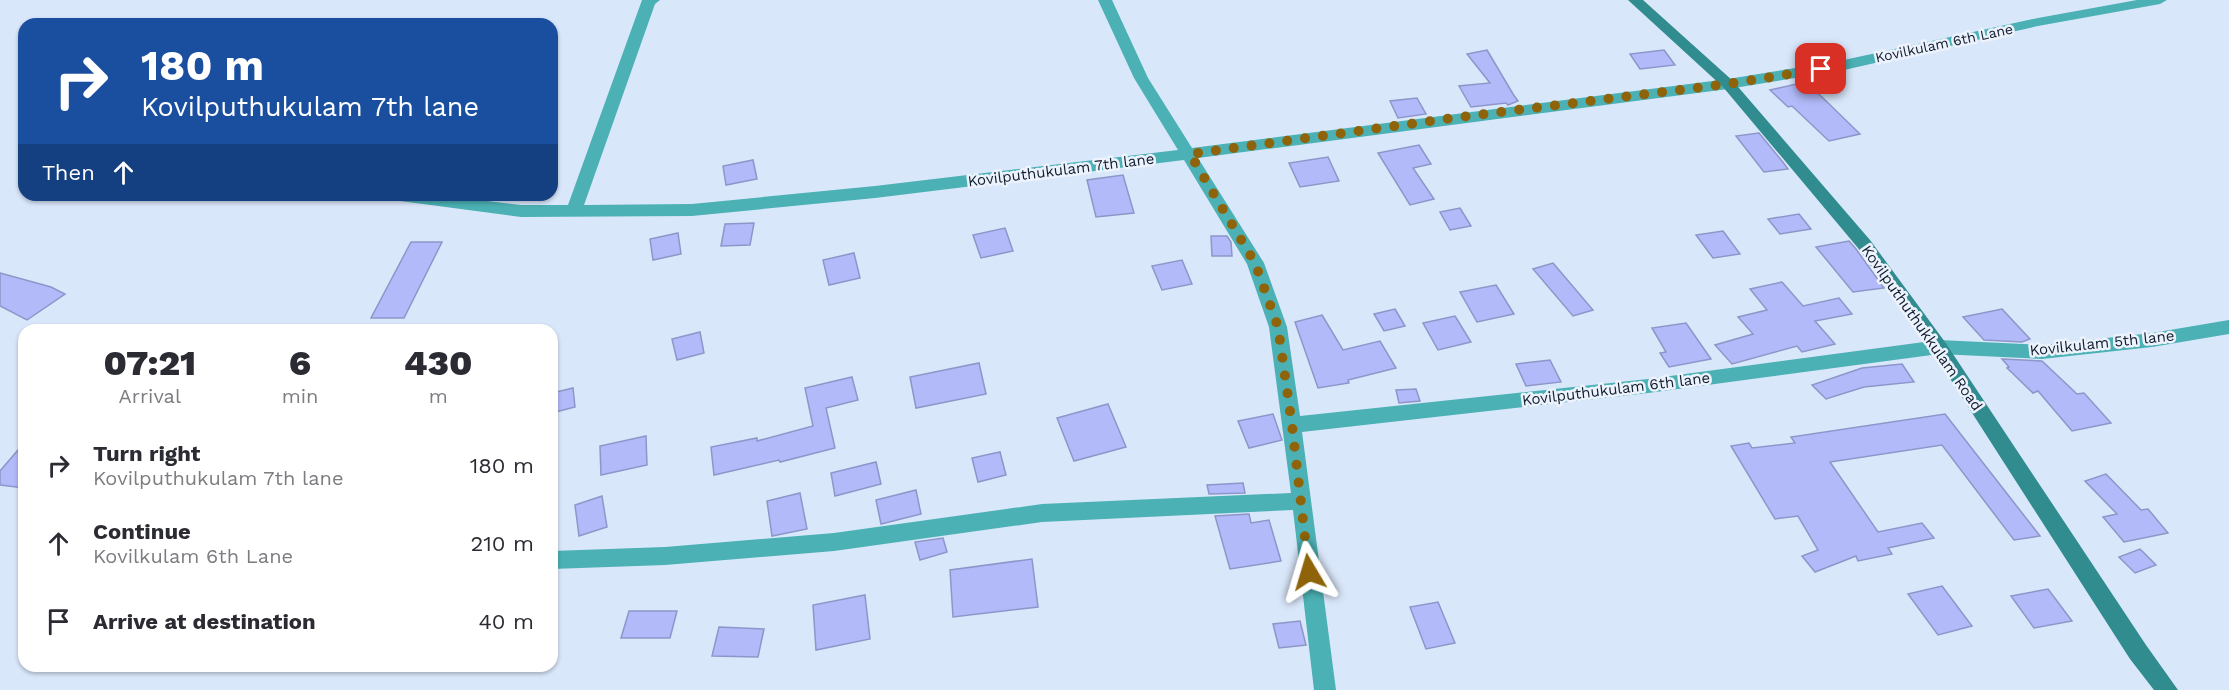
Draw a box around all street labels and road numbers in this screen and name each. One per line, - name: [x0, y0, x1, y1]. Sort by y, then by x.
- street label: Kovilkulam 6th Lane: [1874, 21, 2014, 65]
- street label: Kovilputhukulam 7th lane: [967, 150, 1155, 190]
- street label: Kovilputhuthukkulam Road: [1858, 242, 1986, 414]
- street label: Kovilkulam 5th lane: [2029, 326, 2175, 360]
- street label: Kovilputhukulam 6th lane: [1521, 369, 1711, 409]

